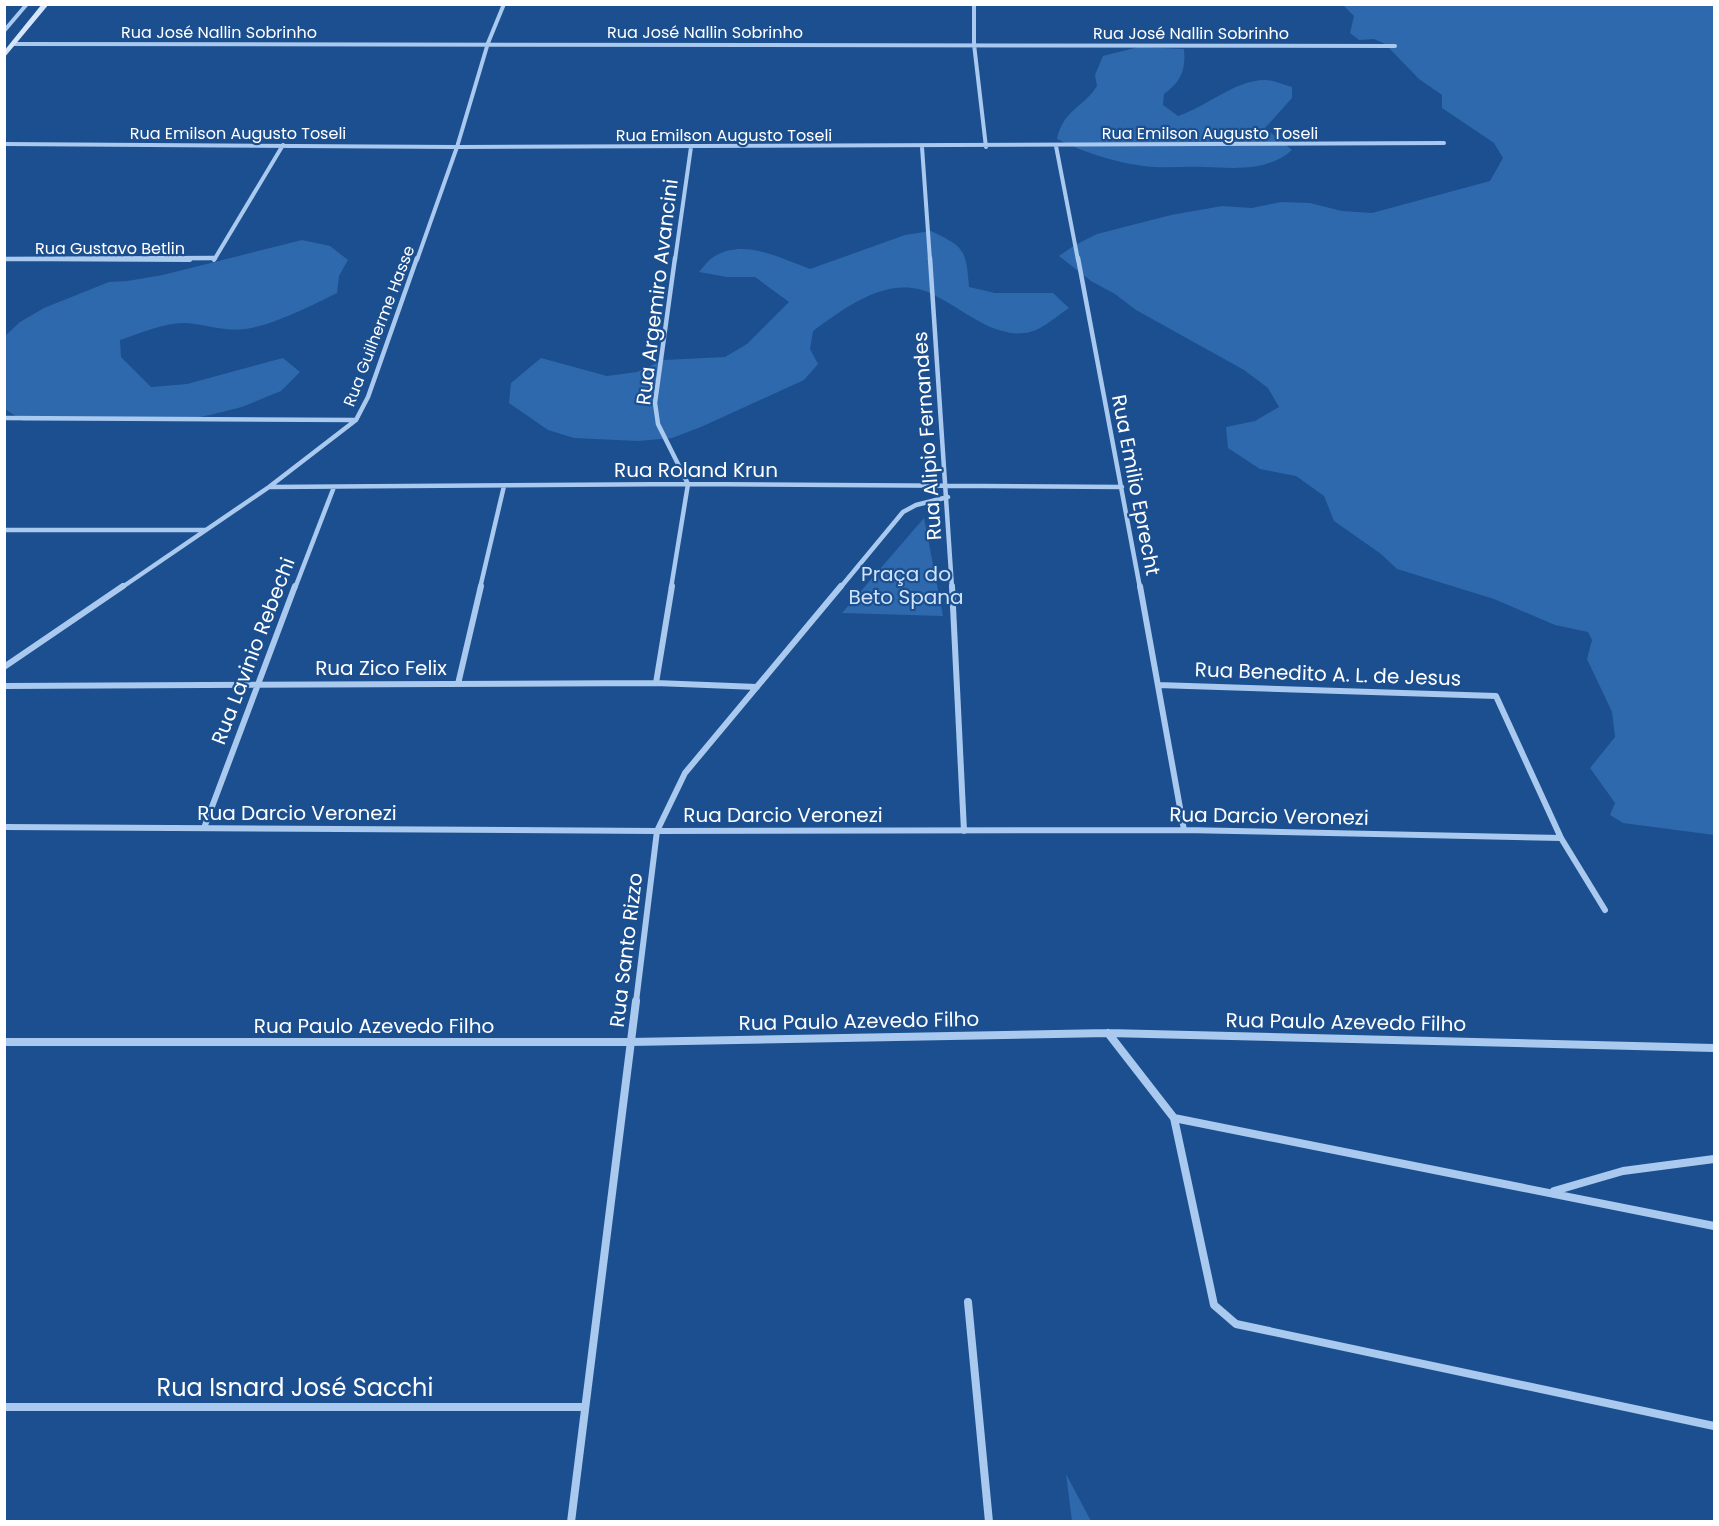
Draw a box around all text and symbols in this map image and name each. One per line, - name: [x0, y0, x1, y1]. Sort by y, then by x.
- street label: Rua José Nallin Sobrinho: [121, 21, 317, 44]
- street label: Rua José Nallin Sobrinho: [607, 21, 803, 44]
- street label: Rua José Nallin Sobrinho: [1093, 22, 1289, 45]
- street label: Rua Emilson Augusto Toseli: [130, 122, 346, 145]
- street label: Rua Emilson Augusto Toseli: [1102, 122, 1318, 145]
- street label: Rua Emilson Augusto Toseli: [616, 124, 832, 147]
- street label: Rua Argemiro Avancini: [629, 177, 685, 407]
- street label: Rua Gustavo Betlin: [35, 237, 185, 260]
- street label: Rua Guilherme Hasse: [338, 242, 420, 410]
- street label: Rua Alipio Fernandes: [906, 331, 948, 541]
- street label: Rua Emilio Eprecht: [1105, 392, 1167, 578]
- street label: Rua Roland Krun: [614, 456, 778, 484]
- street label: Rua Lavinio Rebechi: [204, 553, 302, 749]
- park label: Praça do Beto Spana: [848, 560, 964, 611]
- street label: Rua Zico Felix: [315, 654, 447, 682]
- street label: Rua Benedito A. L. de Jesus: [1194, 655, 1462, 693]
- street label: Rua Darcio Veronezi: [197, 799, 397, 827]
- street label: Rua Darcio Veronezi: [1169, 800, 1369, 832]
- street label: Rua Darcio Veronezi: [683, 801, 883, 829]
- street label: Rua Santo Rizzo: [603, 871, 649, 1029]
- street label: Rua Paulo Azevedo Filho: [738, 1005, 980, 1037]
- street label: Rua Paulo Azevedo Filho: [1225, 1006, 1467, 1038]
- street label: Rua Paulo Azevedo Filho: [254, 1012, 494, 1040]
- street label: Rua Isnard José Sacchi: [157, 1371, 433, 1404]

